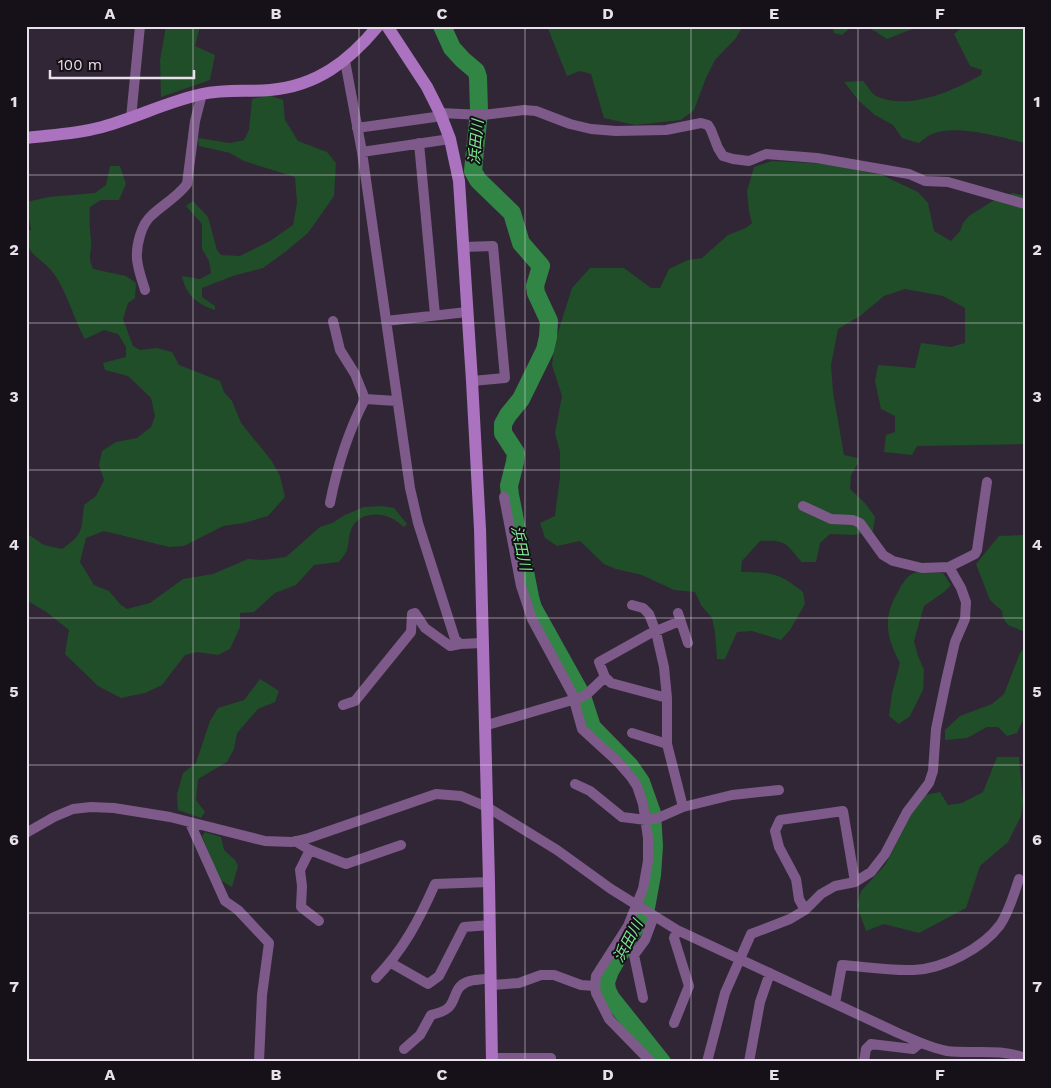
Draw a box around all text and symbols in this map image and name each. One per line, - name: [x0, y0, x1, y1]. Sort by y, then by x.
- text: A: [105, 4, 116, 23]
- text: B: [271, 4, 282, 23]
- text: C: [437, 4, 448, 23]
- text: D: [602, 4, 614, 23]
- text: E: [769, 4, 779, 23]
- text: F: [935, 4, 945, 23]
- scale bar: [50, 48, 194, 80]
- text: 100 m: [58, 56, 102, 74]
- text: 1: [11, 92, 17, 111]
- text: 1: [1034, 92, 1040, 111]
- water label: 浜田川: [465, 117, 487, 165]
- text: 2: [9, 240, 19, 259]
- text: 2: [1032, 240, 1042, 259]
- text: 3: [9, 387, 19, 406]
- text: 3: [1032, 387, 1042, 406]
- water label: 浜田川: [508, 524, 535, 574]
- text: 4: [9, 535, 19, 554]
- text: 4: [1032, 535, 1042, 554]
- text: 5: [9, 682, 19, 701]
- text: 5: [1032, 682, 1042, 701]
- text: 6: [9, 830, 19, 849]
- text: 6: [1032, 830, 1042, 849]
- water label: 浜田川: [609, 915, 647, 965]
- text: 7: [9, 977, 19, 996]
- text: 7: [1032, 977, 1042, 996]
- text: A: [105, 1065, 116, 1084]
- text: B: [271, 1065, 282, 1084]
- text: C: [437, 1065, 448, 1084]
- text: D: [602, 1065, 614, 1084]
- text: E: [769, 1065, 779, 1084]
- text: F: [935, 1065, 945, 1084]

